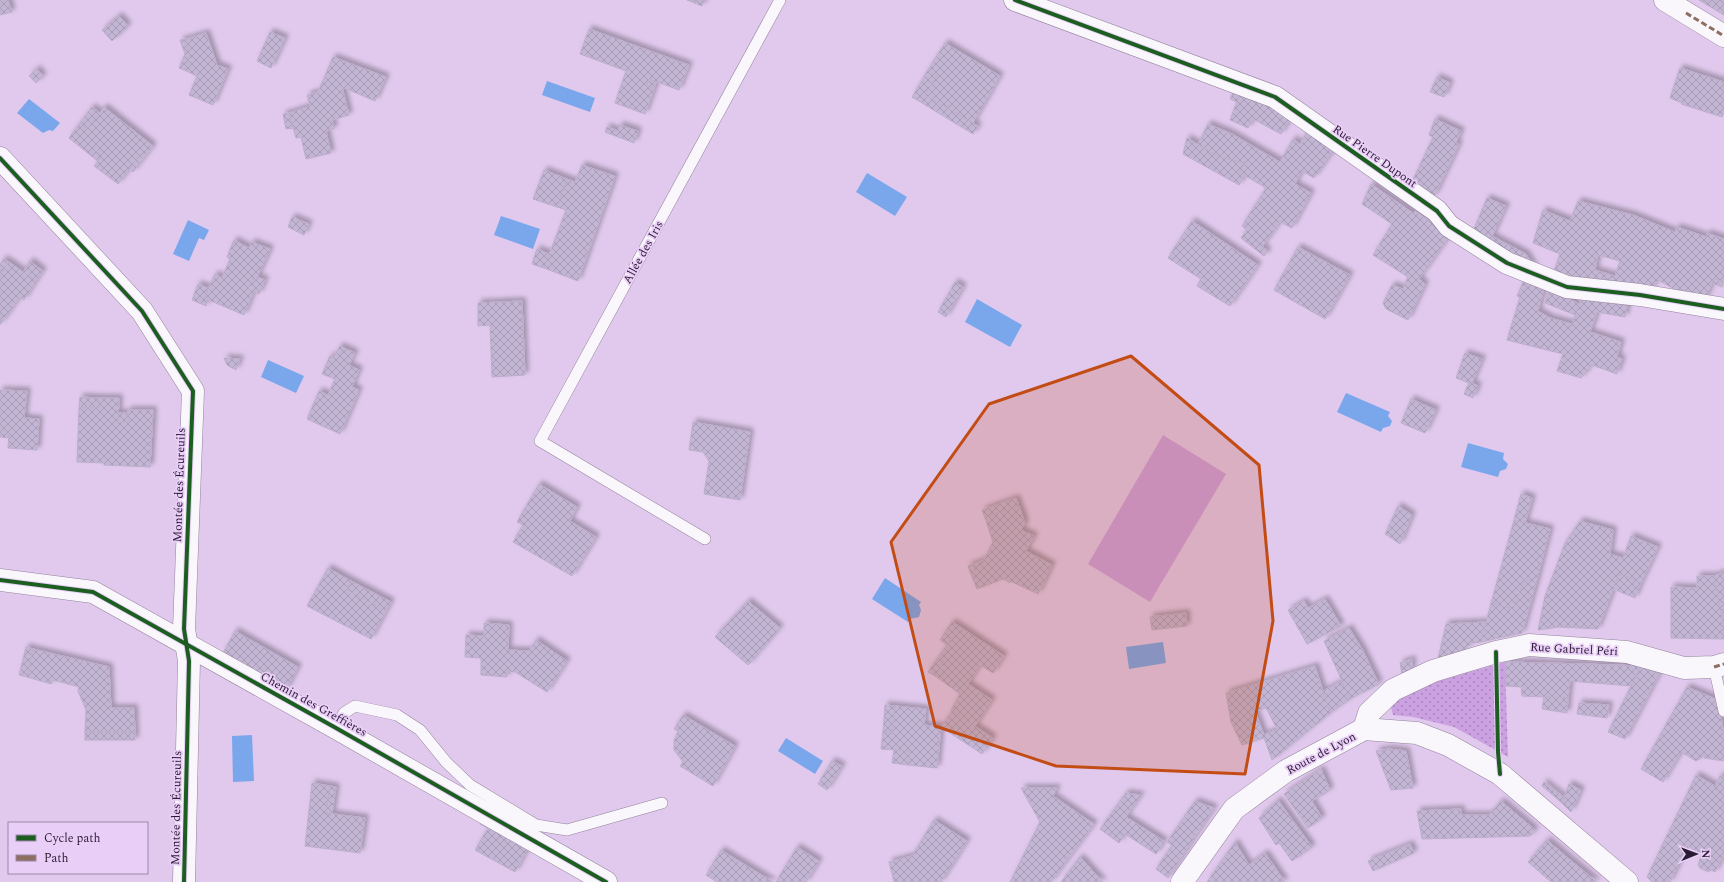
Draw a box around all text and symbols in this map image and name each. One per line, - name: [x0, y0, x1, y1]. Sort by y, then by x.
- street label: Rue Pierre Dupont: [1328, 120, 1421, 193]
- street label: Allée des Iris: [618, 217, 669, 287]
- street label: Montée des Écureuils: [168, 427, 191, 543]
- street label: Rue Gabriel Péri: [1530, 638, 1619, 661]
- street label: Chemin des Greffières: [257, 667, 371, 742]
- street label: Route de Lyon: [1283, 727, 1359, 780]
- street label: Montée des Écureuils: [166, 751, 187, 865]
- legend: [8, 822, 148, 874]
- text: Cycle path: [44, 829, 101, 848]
- north arrow: [1676, 834, 1716, 874]
- text: Path: [44, 849, 69, 868]
- text: N: [1697, 849, 1714, 858]

